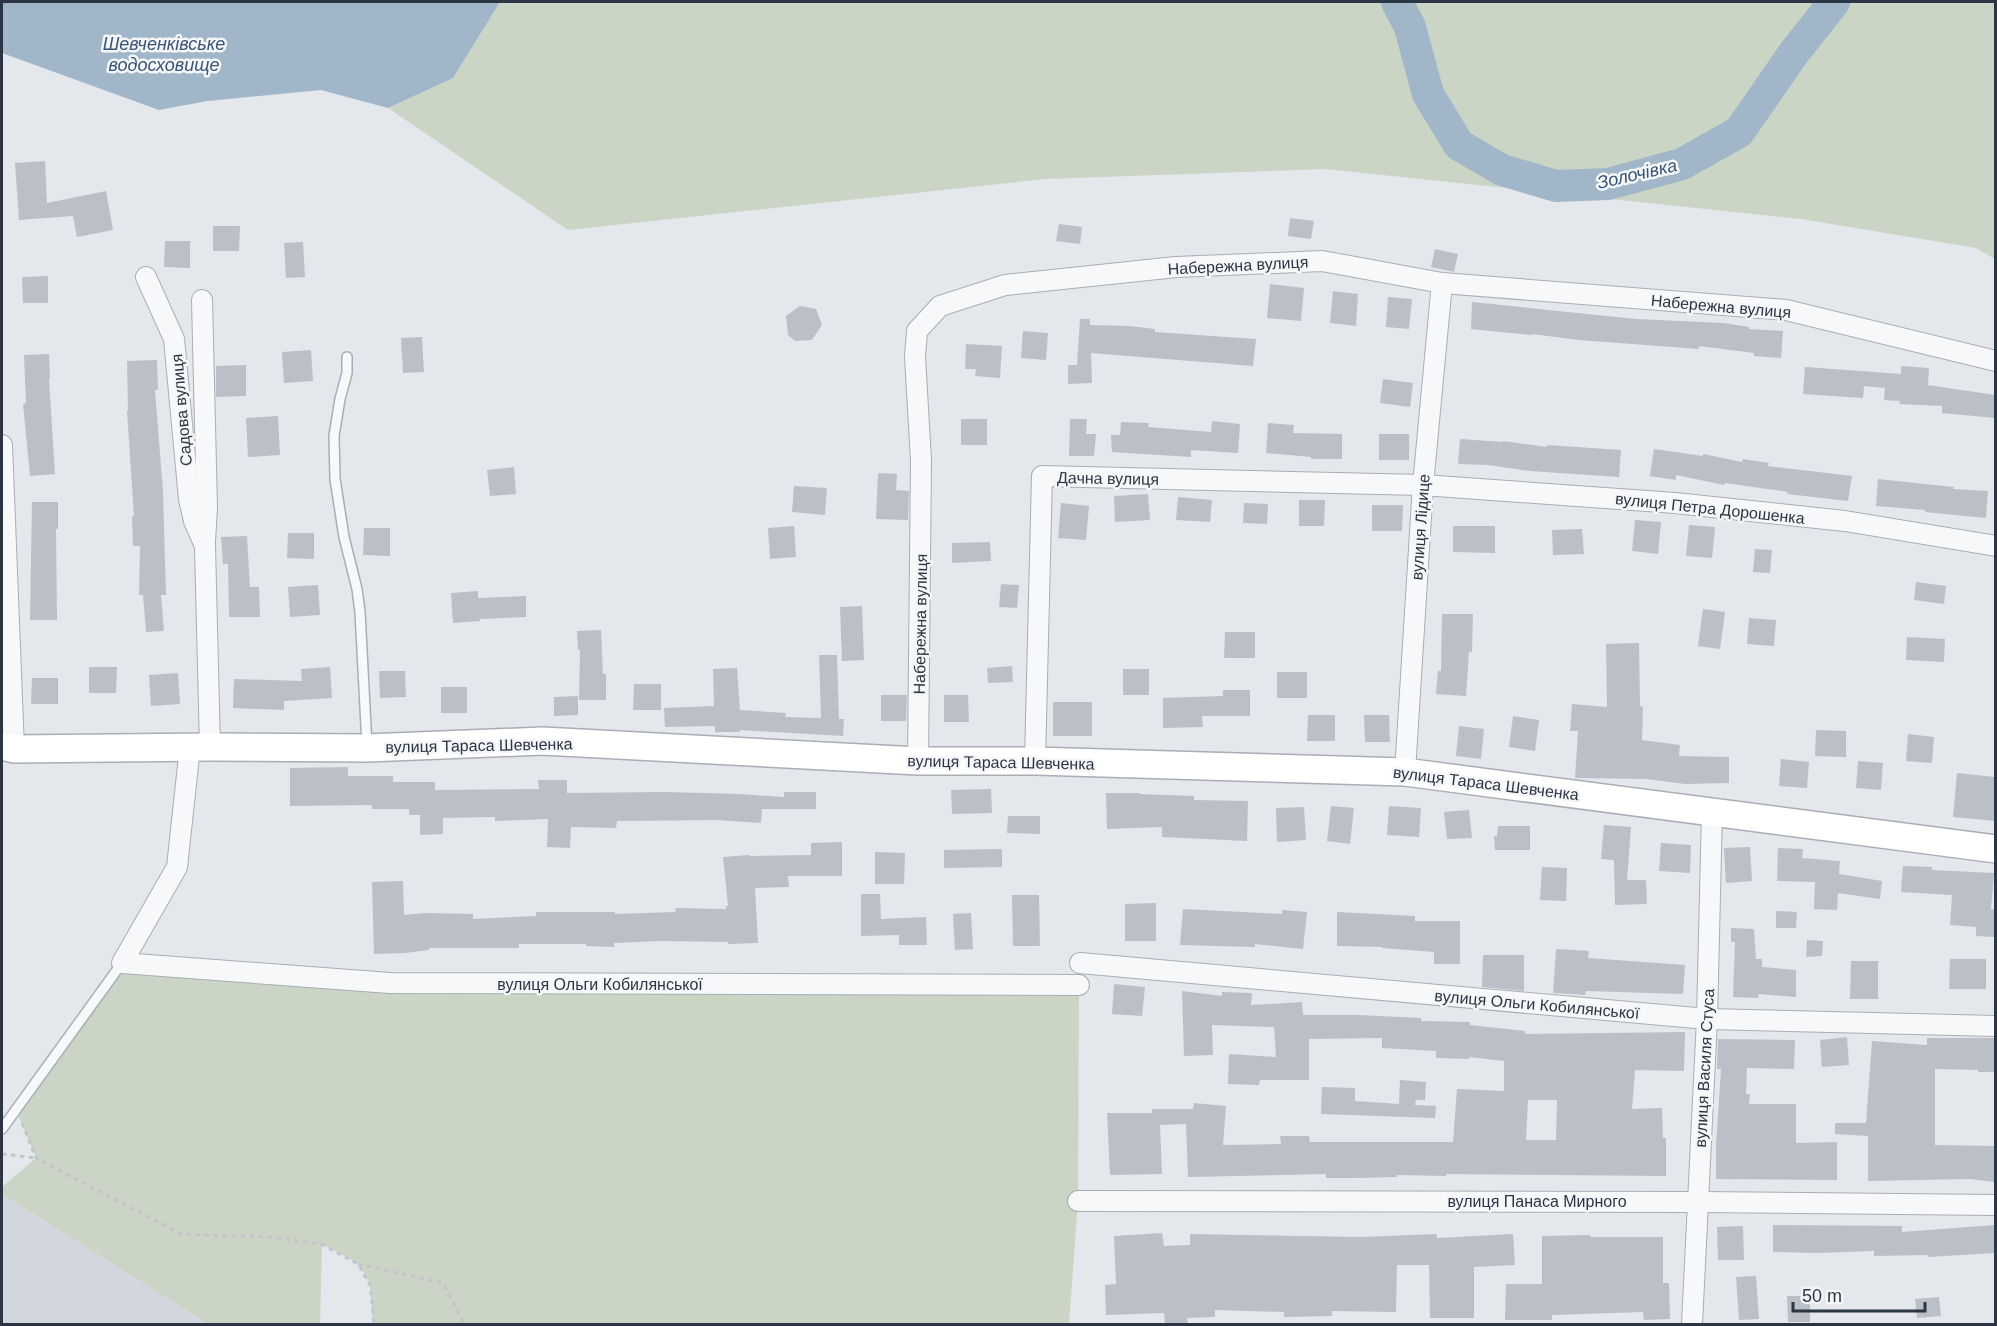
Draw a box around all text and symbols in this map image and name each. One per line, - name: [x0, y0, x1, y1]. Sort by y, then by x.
- water label: Шевченківське водосховище: [103, 34, 225, 75]
- water label: Золочівка: [1595, 155, 1679, 193]
- street label: Набережна вулиця: [1167, 253, 1309, 278]
- street label: Набережна вулиця: [1650, 292, 1792, 321]
- street label: Садова вулиця: [168, 353, 195, 467]
- street label: Дачна вулиця: [1057, 469, 1159, 488]
- street label: вулиця Лідице: [1408, 473, 1433, 581]
- street label: вулиця Петра Дорошенка: [1614, 490, 1806, 527]
- street label: Набережна вулиця: [911, 554, 930, 695]
- street label: вулиця Тараса Шевченка: [385, 735, 573, 756]
- street label: вулиця Тараса Шевченка: [907, 752, 1095, 773]
- street label: вулиця Тараса Шевченка: [1392, 764, 1580, 803]
- street label: вулиця Ольги Кобилянської: [497, 976, 703, 993]
- street label: вулиця Ольги Кобилянської: [1434, 987, 1641, 1022]
- street label: вулиця Василя Стуса: [1692, 988, 1717, 1148]
- street label: вулиця Панаса Мирного: [1447, 1193, 1627, 1210]
- scale bar: [1793, 1275, 1925, 1313]
- text: 50 m: [1802, 1286, 1842, 1306]

